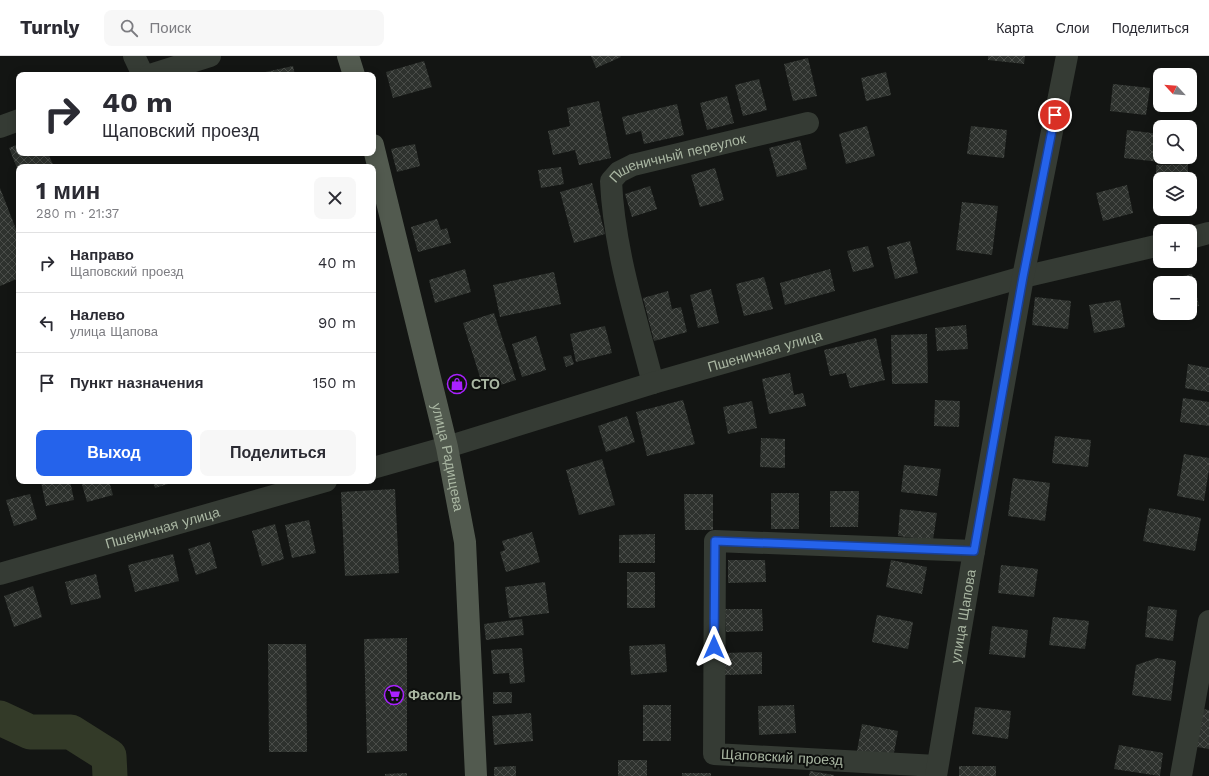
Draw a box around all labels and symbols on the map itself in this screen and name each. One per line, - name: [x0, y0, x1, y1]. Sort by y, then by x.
- north arrow: [1153, 68, 1197, 112]
- pin: [1038, 98, 1072, 132]
- street label: Пшеничный переулок: [606, 130, 748, 185]
- street label: Пшеничная улица: [706, 327, 824, 375]
- shop icon: СТО: [446, 373, 468, 395]
- place label: СТО: [471, 376, 500, 392]
- street label: улица Радищева: [429, 401, 467, 513]
- street label: Пшеничная улица: [103, 504, 222, 552]
- street label: улица Щапова: [947, 568, 979, 664]
- position arrow: [693, 626, 735, 668]
- supermarket icon: Фасоль: [383, 684, 405, 706]
- place label: Фасоль: [408, 687, 462, 703]
- street label: Щаповский проезд: [721, 746, 843, 768]

